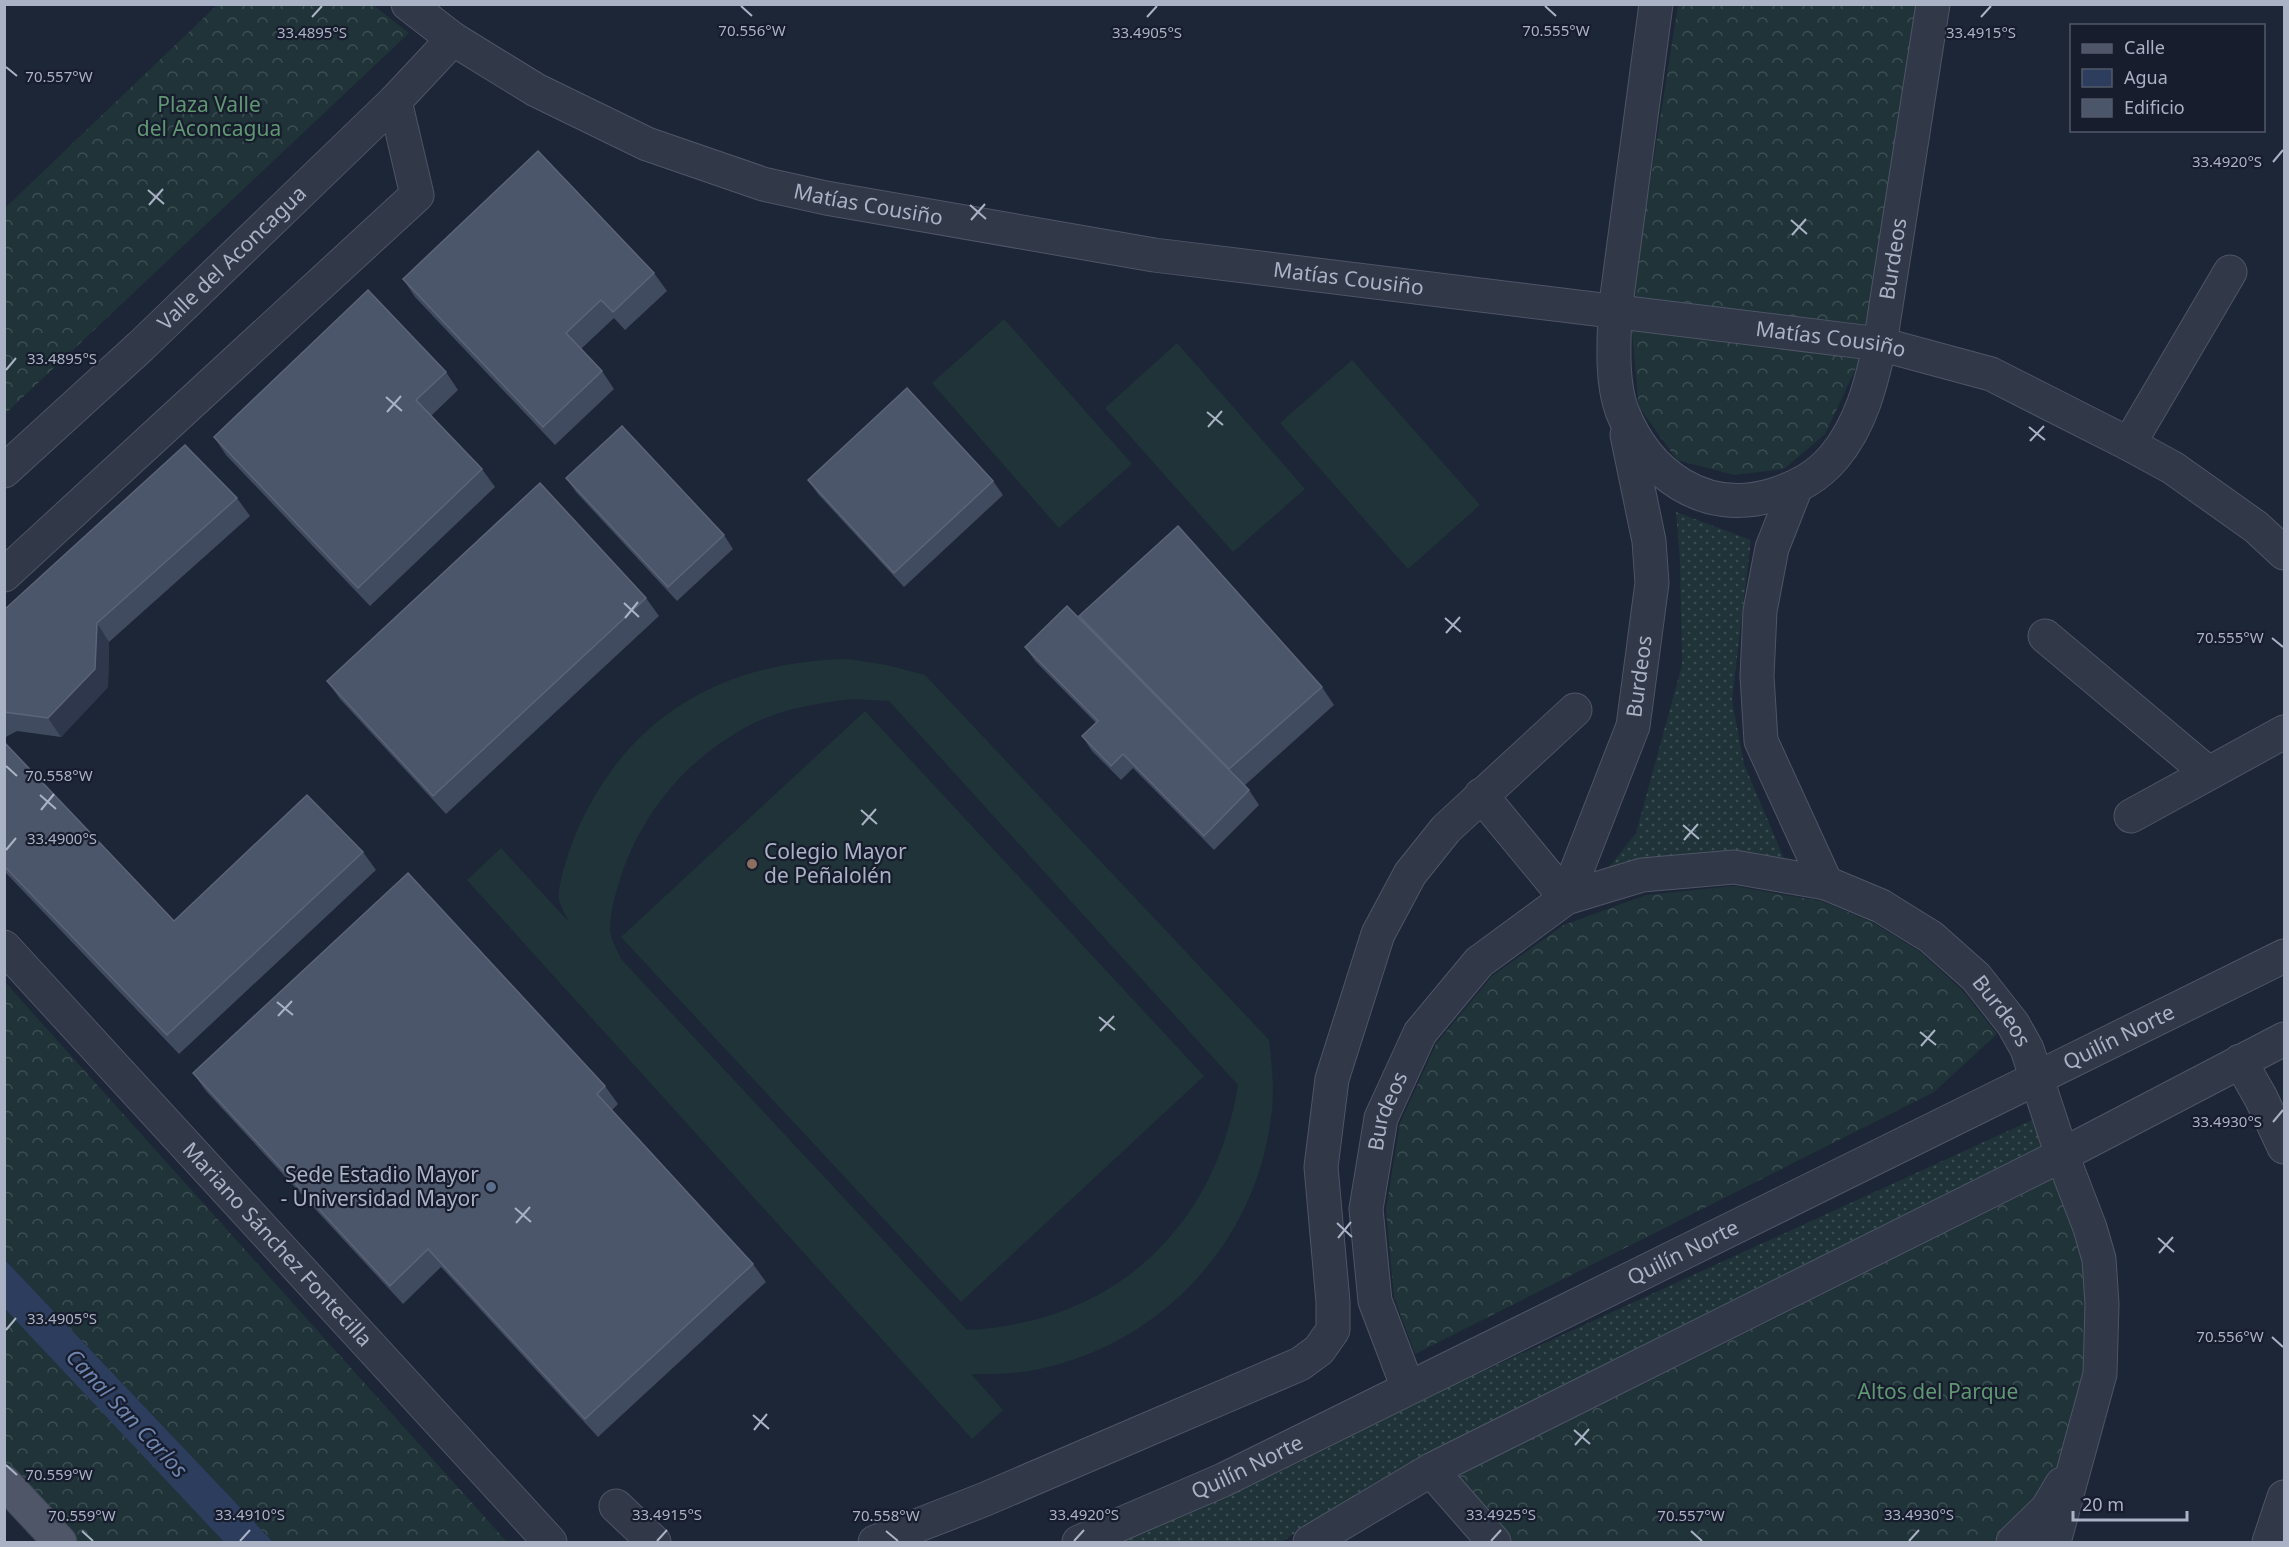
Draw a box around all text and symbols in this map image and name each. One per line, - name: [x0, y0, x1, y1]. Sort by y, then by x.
- text: 70.556°W: [718, 20, 786, 40]
- text: 70.555°W: [1522, 20, 1590, 40]
- text: 33.4895°S: [277, 22, 347, 42]
- text: 33.4905°S: [1112, 22, 1182, 42]
- text: 33.4915°S: [1946, 22, 2016, 42]
- legend: [2070, 24, 2265, 132]
- text: Calle: [2124, 35, 2165, 59]
- text: Agua: [2124, 65, 2168, 89]
- text: 70.557°W: [25, 66, 93, 86]
- park label: Plaza Valle del Aconcagua: [137, 90, 281, 142]
- text: Edificio: [2124, 95, 2185, 119]
- text: 33.4920°S: [2192, 151, 2262, 171]
- street label: Matías Cousiño: [791, 176, 945, 231]
- street label: Valle del Aconcagua: [151, 179, 312, 336]
- street label: Burdeos: [1872, 216, 1912, 302]
- street label: Matías Cousiño: [1272, 255, 1425, 301]
- street label: Matías Cousiño: [1754, 314, 1909, 363]
- text: 33.4895°S: [27, 348, 97, 368]
- text: 70.555°W: [2196, 627, 2264, 647]
- street label: Burdeos: [1619, 634, 1658, 719]
- text: 70.558°W: [25, 765, 93, 785]
- text: 33.4900°S: [27, 828, 97, 848]
- place label: Colegio Mayor de Peñalolén: [764, 837, 907, 889]
- marker: Colegio Mayor de Peñalolén: [745, 857, 759, 871]
- street label: Burdeos: [1967, 969, 2038, 1051]
- street label: Quilín Norte: [2058, 997, 2179, 1076]
- street label: Burdeos: [1361, 1067, 1413, 1153]
- text: 33.4930°S: [2192, 1111, 2262, 1131]
- street label: Mariano Sánchez Fontecilla: [177, 1136, 379, 1352]
- place label: Sede Estadio Mayor - Universidad Mayor: [280, 1160, 479, 1212]
- marker: Sede Estadio Mayor - Universidad Mayor: [484, 1180, 498, 1194]
- street label: Quilín Norte: [1622, 1213, 1743, 1291]
- text: 33.4905°S: [27, 1308, 97, 1328]
- text: 70.556°W: [2196, 1326, 2264, 1346]
- water label: Canal San Carlos: [60, 1341, 196, 1484]
- park label: Altos del Parque: [1858, 1377, 2018, 1405]
- street label: Quilín Norte: [1187, 1428, 1307, 1505]
- text: 70.559°W: [25, 1464, 93, 1484]
- scale bar: [2073, 1484, 2187, 1522]
- text: 20 m: [2082, 1492, 2124, 1516]
- text: 33.4910°S: [215, 1504, 285, 1524]
- text: 33.4915°S: [632, 1504, 702, 1524]
- text: 33.4920°S: [1049, 1504, 1119, 1524]
- text: 33.4925°S: [1466, 1504, 1536, 1524]
- text: 33.4930°S: [1884, 1504, 1954, 1524]
- text: 70.559°W: [48, 1505, 116, 1525]
- text: 70.558°W: [852, 1505, 920, 1525]
- text: 70.557°W: [1657, 1505, 1725, 1525]

